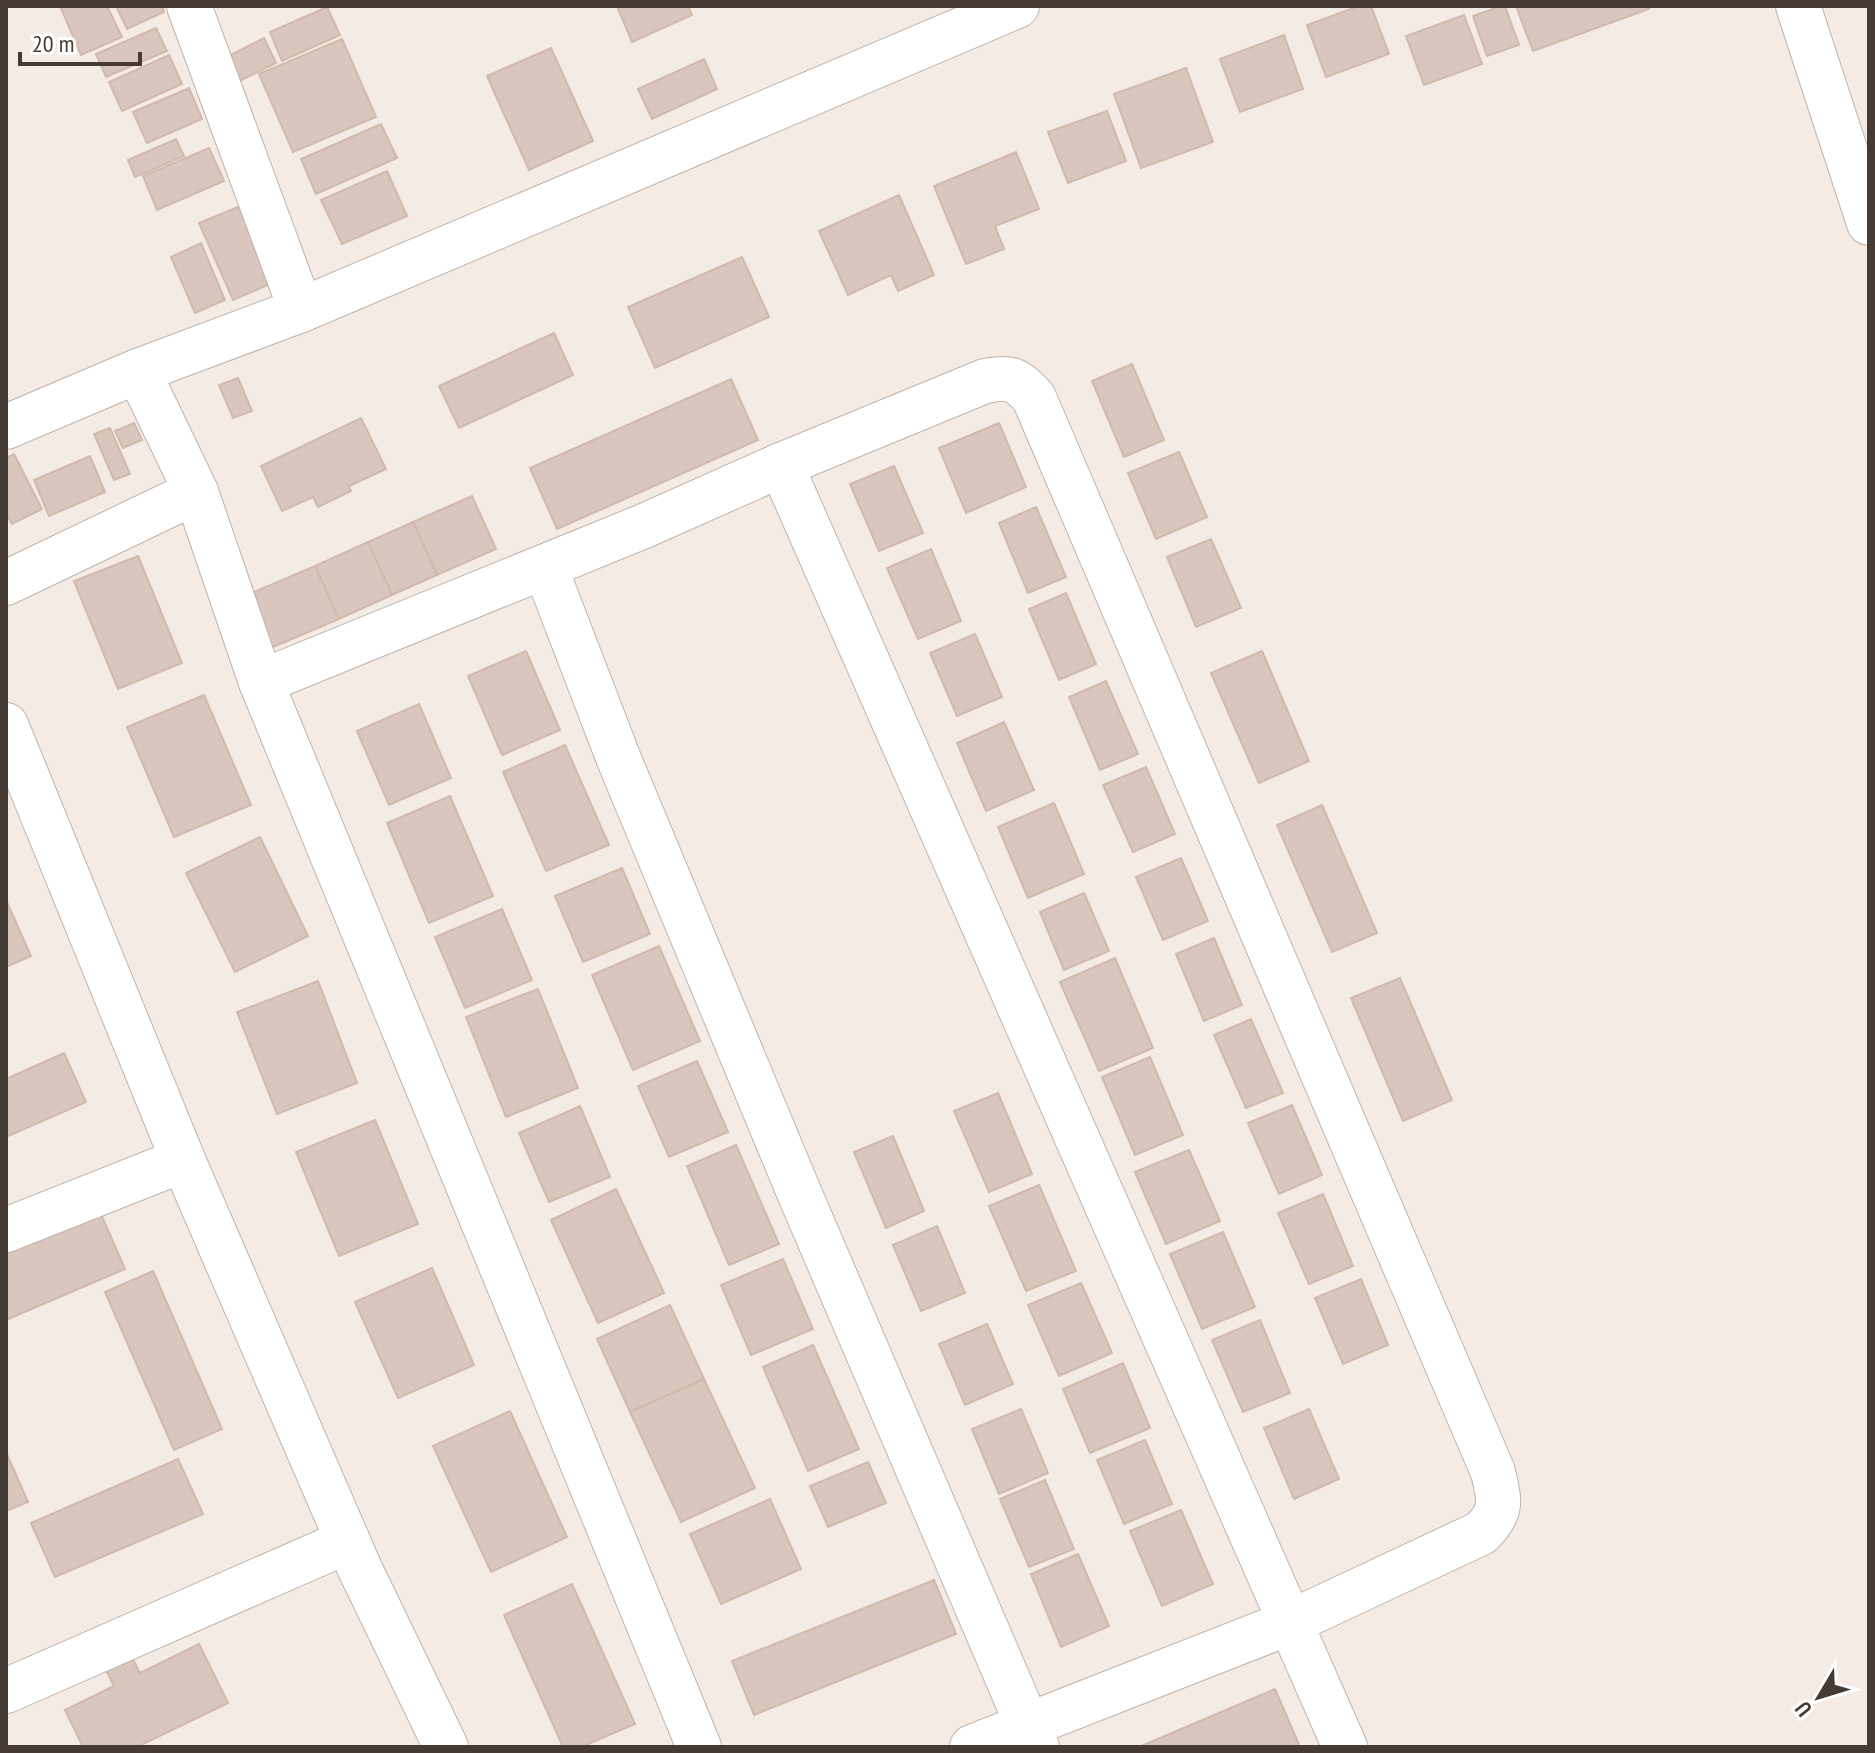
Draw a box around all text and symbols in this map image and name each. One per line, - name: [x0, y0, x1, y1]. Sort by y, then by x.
- scale bar: [20, 16, 140, 66]
- text: 20 m: [32, 28, 74, 59]
- north arrow: [1779, 1657, 1859, 1737]
- text: U: [1789, 1696, 1818, 1722]

